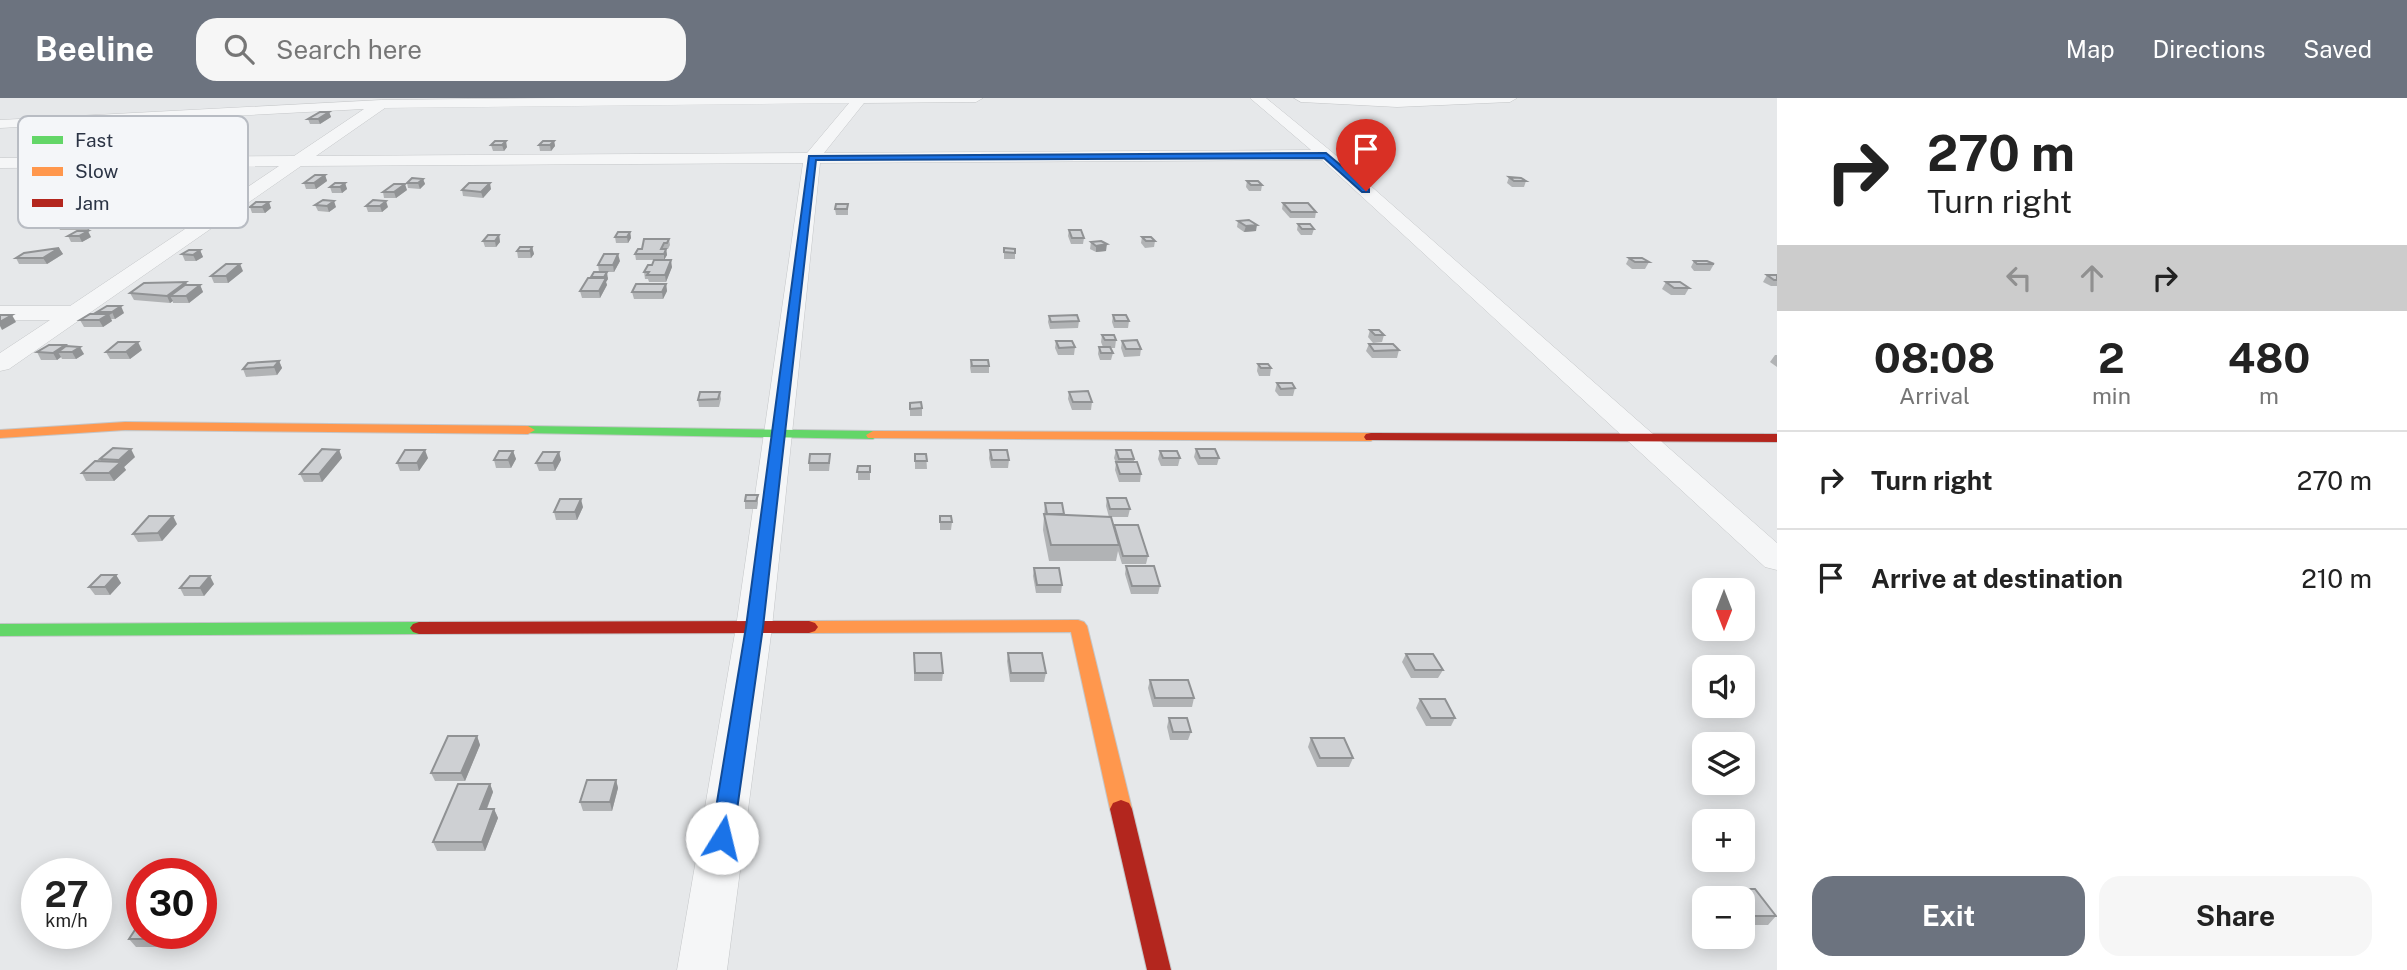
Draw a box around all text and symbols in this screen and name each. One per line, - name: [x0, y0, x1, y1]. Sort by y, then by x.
- search box: [196, 18, 686, 81]
- text: Beeline: [35, 30, 154, 68]
- icon: search: [220, 30, 258, 68]
- text: Search here: [276, 34, 422, 65]
- text: Map: [2066, 35, 2115, 63]
- text: Directions: [2153, 35, 2265, 63]
- text: Saved: [2303, 35, 2372, 63]
- legend: [18, 116, 248, 228]
- pin: [1336, 119, 1396, 191]
- text: 270 m: [1927, 124, 2075, 182]
- icon: right: [1812, 126, 1903, 217]
- text: Fast: [75, 129, 113, 151]
- icon: arrive: [1347, 130, 1385, 168]
- text: Slow: [75, 160, 119, 182]
- text: Turn right: [1927, 183, 2072, 220]
- text: Jam: [75, 192, 109, 214]
- icon: left: [2000, 259, 2038, 297]
- icon: ahead: [2073, 259, 2111, 297]
- icon: right: [2146, 259, 2184, 297]
- text: 08:08: [1874, 333, 1995, 382]
- text: 2: [2098, 333, 2125, 382]
- text: 480: [2228, 333, 2310, 382]
- text: Arrival: [1899, 382, 1970, 409]
- text: min: [2092, 382, 2131, 409]
- text: m: [2259, 382, 2279, 409]
- icon: right: [1812, 461, 1850, 499]
- text: Turn right: [1871, 465, 1993, 496]
- text: 270 m: [2297, 465, 2372, 496]
- icon: arrive: [1812, 559, 1850, 597]
- text: Arrive at destination: [1871, 563, 2123, 594]
- text: 210 m: [2301, 563, 2372, 594]
- north arrow: [1692, 578, 1755, 640]
- map controls: [1692, 578, 1755, 949]
- button: sound: [1692, 655, 1755, 718]
- button: layers: [1692, 732, 1755, 795]
- position arrow: [685, 801, 759, 875]
- button: +: [1692, 809, 1755, 872]
- speed limit sign: 30: [126, 858, 217, 949]
- text: 27: [44, 874, 89, 915]
- button: Exit: [1812, 876, 2085, 956]
- button: Share: [2099, 876, 2372, 956]
- button: −: [1692, 886, 1755, 949]
- text: km/h: [45, 910, 88, 931]

